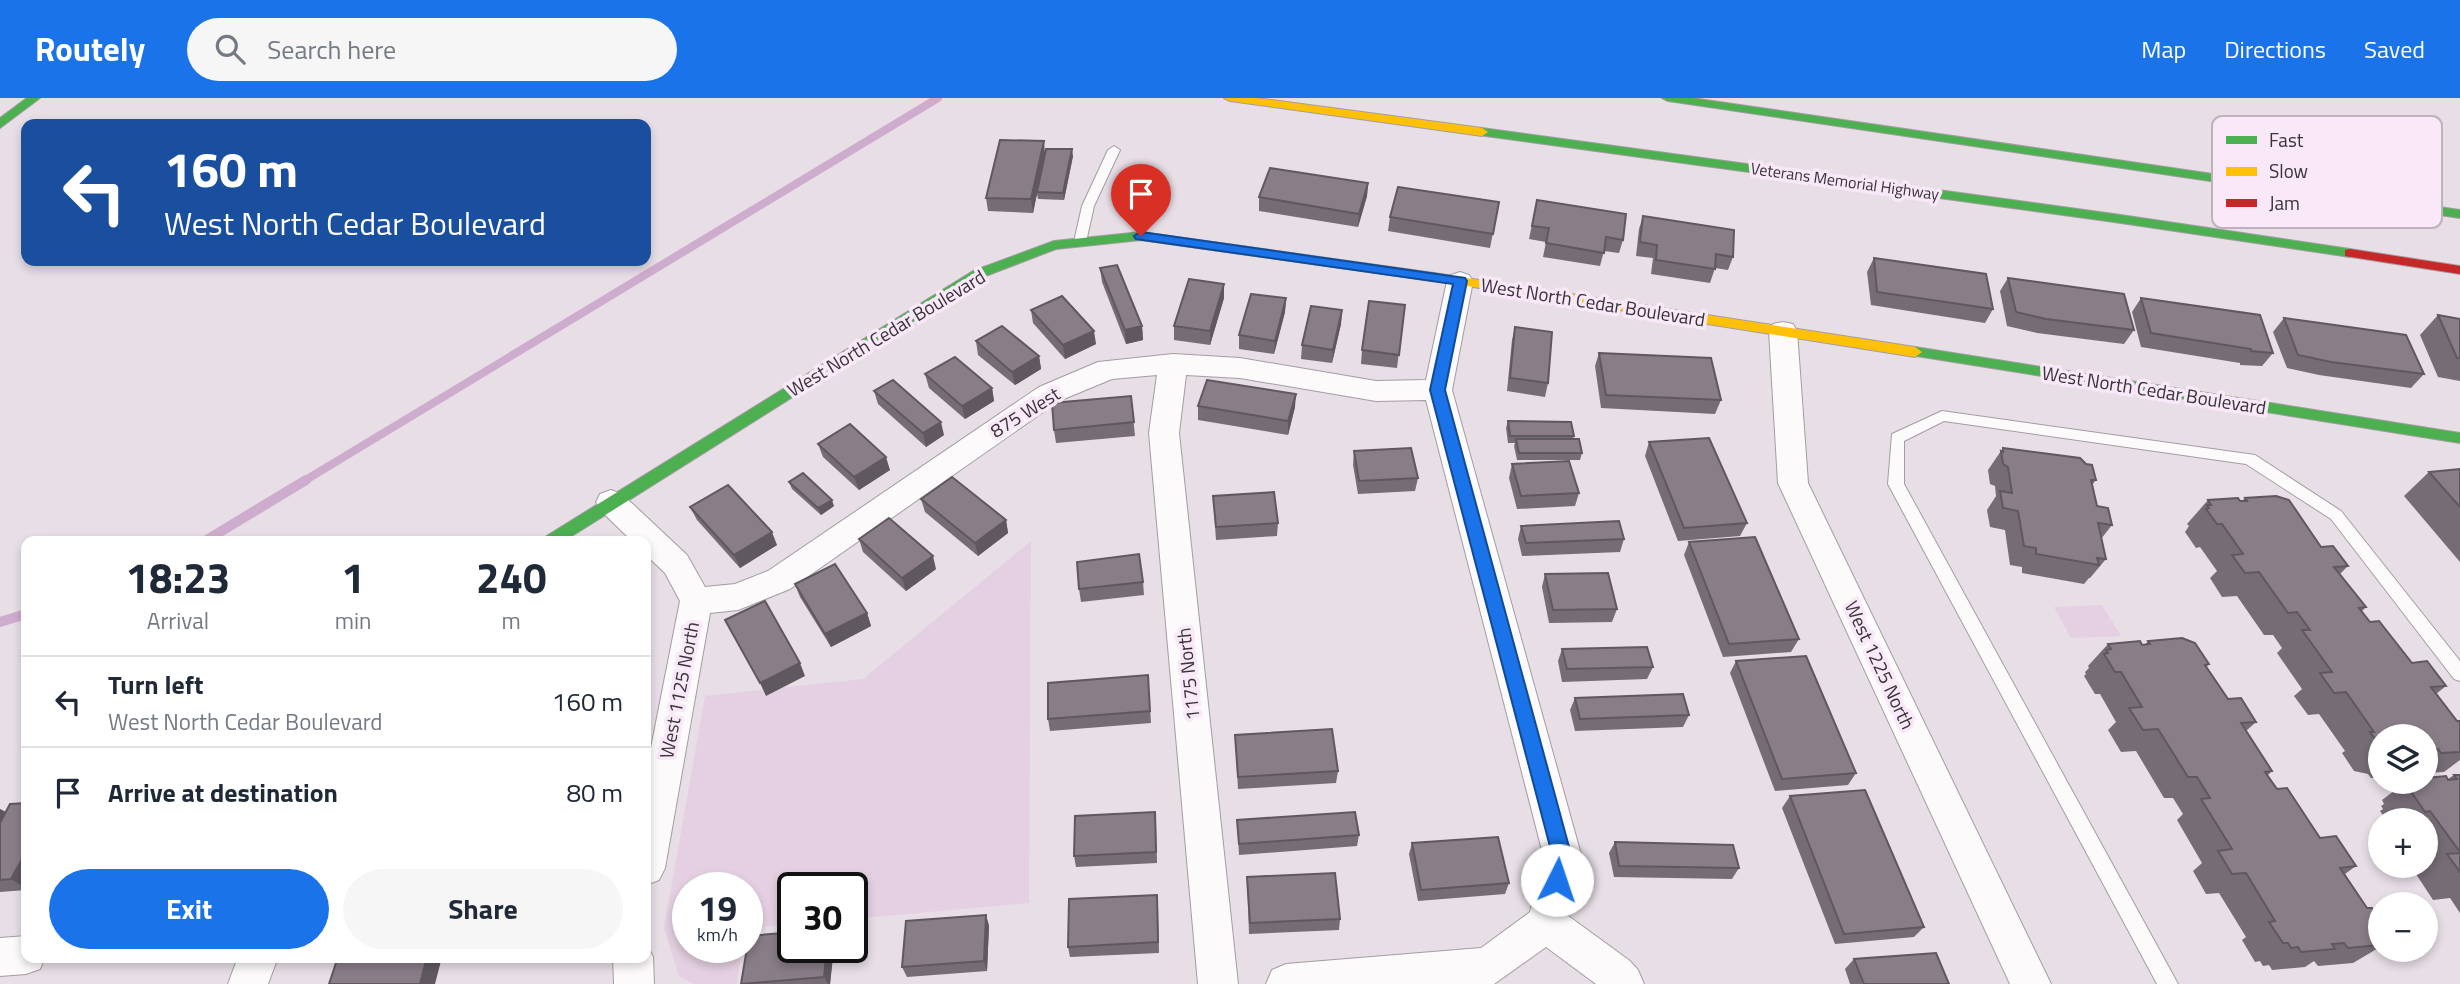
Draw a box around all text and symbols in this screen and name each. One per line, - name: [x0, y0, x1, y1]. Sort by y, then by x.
- search box: [187, 18, 677, 81]
- text: Routely: [35, 24, 145, 74]
- icon: search: [211, 30, 249, 68]
- text: Search here: [267, 30, 396, 69]
- text: Map: [2141, 31, 2186, 67]
- text: Directions: [2224, 31, 2326, 67]
- text: Saved: [2364, 31, 2425, 67]
- legend: [2212, 116, 2442, 228]
- text: Fast: [2269, 125, 2304, 154]
- text: 160 m: [164, 131, 298, 206]
- icon: left: [49, 147, 140, 238]
- street label: Veterans Memorial Highway: [1749, 156, 1941, 206]
- text: Slow: [2269, 156, 2308, 185]
- pin: [1111, 164, 1171, 236]
- icon: arrive: [1122, 175, 1160, 213]
- text: Jam: [2269, 188, 2300, 217]
- text: West North Cedar Boulevard: [164, 199, 546, 247]
- street label: West North Cedar Boulevard: [781, 262, 990, 403]
- street label: West North Cedar Boulevard: [1479, 269, 1707, 334]
- street label: West North Cedar Boulevard: [2040, 357, 2268, 422]
- street label: 875 West: [984, 379, 1066, 444]
- text: 18:23: [125, 545, 230, 609]
- text: 1: [341, 545, 365, 609]
- text: 240: [476, 545, 546, 609]
- street label: West 1225 North: [1838, 596, 1923, 734]
- text: Arrival: [147, 603, 209, 638]
- text: min: [335, 603, 371, 638]
- text: m: [502, 603, 521, 638]
- street label: West 1125 North: [651, 619, 706, 761]
- street label: 1175 North: [1168, 626, 1207, 722]
- text: Turn left: [108, 665, 203, 704]
- text: 160 m: [552, 682, 623, 721]
- icon: left: [49, 683, 87, 721]
- text: West North Cedar Boulevard: [108, 704, 382, 739]
- map controls: [2368, 724, 2438, 962]
- button: layers: [2368, 724, 2438, 794]
- text: Arrive at destination: [108, 773, 338, 812]
- text: 80 m: [566, 773, 623, 812]
- icon: arrive: [49, 774, 87, 812]
- button: +: [2368, 808, 2438, 878]
- position arrow: [1520, 843, 1594, 917]
- button: Exit: [49, 869, 329, 949]
- button: Share: [343, 869, 623, 949]
- speed limit sign: 30: [777, 872, 868, 963]
- text: 19: [698, 881, 737, 935]
- button: −: [2368, 892, 2438, 962]
- text: km/h: [697, 921, 738, 948]

